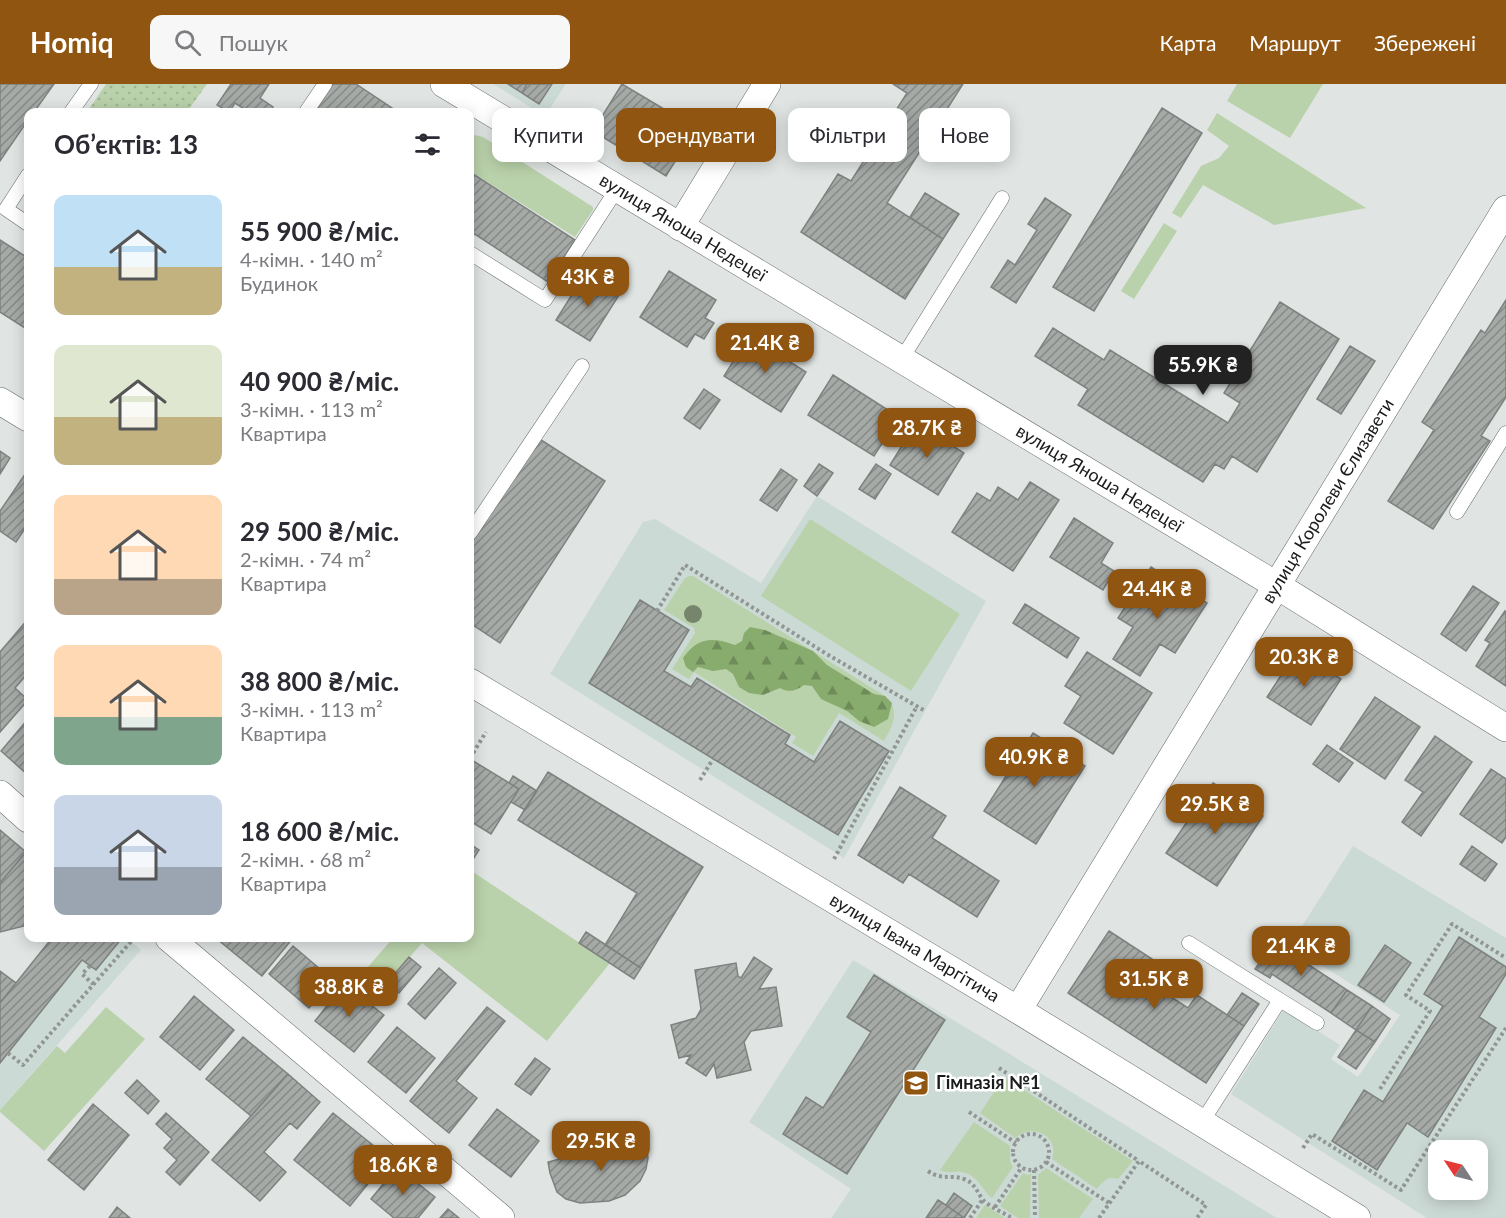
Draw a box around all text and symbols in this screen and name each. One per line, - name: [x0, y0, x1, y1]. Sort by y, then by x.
- search box: [150, 15, 570, 69]
- text: Homiq: [30, 25, 114, 59]
- icon: search: [171, 26, 204, 59]
- text: Пошук: [219, 29, 288, 56]
- text: Карта: [1160, 30, 1216, 55]
- text: Маршрут: [1249, 30, 1341, 55]
- text: Збережені: [1374, 30, 1476, 55]
- chip: Купити: [492, 108, 604, 162]
- chip: Орендувати: [616, 108, 776, 162]
- chip: Фільтри: [788, 108, 907, 162]
- chip: Нове: [919, 108, 1010, 162]
- text: Об’єктів: 13: [54, 128, 198, 160]
- icon: filters: [411, 128, 444, 161]
- street label: вулиця Яноша Недецеї: [596, 168, 772, 286]
- text: 55 900 ₴/міс.: [240, 215, 399, 247]
- icon: home: [102, 219, 174, 291]
- text: 4-кімн. · 140 m²: [240, 247, 383, 271]
- pin: 43K ₴: [546, 257, 630, 308]
- text: 43K ₴: [561, 264, 615, 288]
- text: Будинок: [240, 271, 318, 295]
- pin: 21.4K ₴: [710, 323, 820, 374]
- text: 21.4K ₴: [730, 330, 800, 354]
- pin: 55.9K ₴: [1148, 345, 1258, 396]
- text: 55.9K ₴: [1168, 352, 1238, 376]
- text: 40 900 ₴/міс.: [240, 365, 399, 397]
- icon: home: [102, 369, 174, 441]
- street label: вулиця Королеви Єлизавети: [1256, 394, 1398, 607]
- text: 3-кімн. · 113 m²: [240, 397, 383, 421]
- pin: 28.7K ₴: [872, 408, 982, 459]
- text: 28.7K ₴: [892, 415, 962, 439]
- street label: вулиця Яноша Недецеї: [1012, 419, 1188, 537]
- text: Квартира: [240, 421, 327, 445]
- text: 29 500 ₴/міс.: [240, 515, 399, 547]
- icon: home: [102, 519, 174, 591]
- text: 2-кімн. · 74 m²: [240, 547, 371, 571]
- pin: 24.4K ₴: [1102, 569, 1212, 620]
- text: Квартира: [240, 571, 327, 595]
- text: 24.4K ₴: [1122, 576, 1192, 600]
- pin: 20.3K ₴: [1249, 637, 1359, 688]
- text: 20.3K ₴: [1269, 644, 1339, 668]
- text: 38 800 ₴/міс.: [240, 665, 399, 697]
- icon: home: [102, 669, 174, 741]
- text: 3-кімн. · 113 m²: [240, 697, 383, 721]
- text: Квартира: [240, 721, 327, 745]
- pin: 40.9K ₴: [979, 737, 1089, 788]
- text: 40.9K ₴: [999, 744, 1069, 768]
- pin: 29.5K ₴: [1160, 784, 1270, 835]
- text: 29.5K ₴: [1180, 791, 1250, 815]
- text: 18 600 ₴/міс.: [240, 815, 399, 847]
- icon: home: [102, 819, 174, 891]
- text: 2-кімн. · 68 m²: [240, 847, 371, 871]
- text: Квартира: [240, 871, 327, 895]
- street label: вулиця Івана Маргітича: [826, 888, 1004, 1006]
- pin: 21.4K ₴: [1246, 926, 1356, 977]
- text: 21.4K ₴: [1266, 933, 1336, 957]
- pin: 31.5K ₴: [1099, 959, 1209, 1010]
- text: 31.5K ₴: [1119, 966, 1189, 990]
- pin: 38.8K ₴: [294, 967, 404, 1018]
- text: 38.8K ₴: [314, 974, 384, 998]
- school or university icon: Гімназія №1: [901, 1068, 931, 1098]
- place label: Гімназія №1: [936, 1071, 1040, 1093]
- pin: 29.5K ₴: [546, 1121, 656, 1172]
- text: 29.5K ₴: [566, 1128, 636, 1152]
- north arrow: [1428, 1140, 1488, 1200]
- map controls: [1428, 1140, 1488, 1200]
- pin: 18.6K ₴: [348, 1145, 458, 1196]
- text: 18.6K ₴: [368, 1152, 438, 1176]

